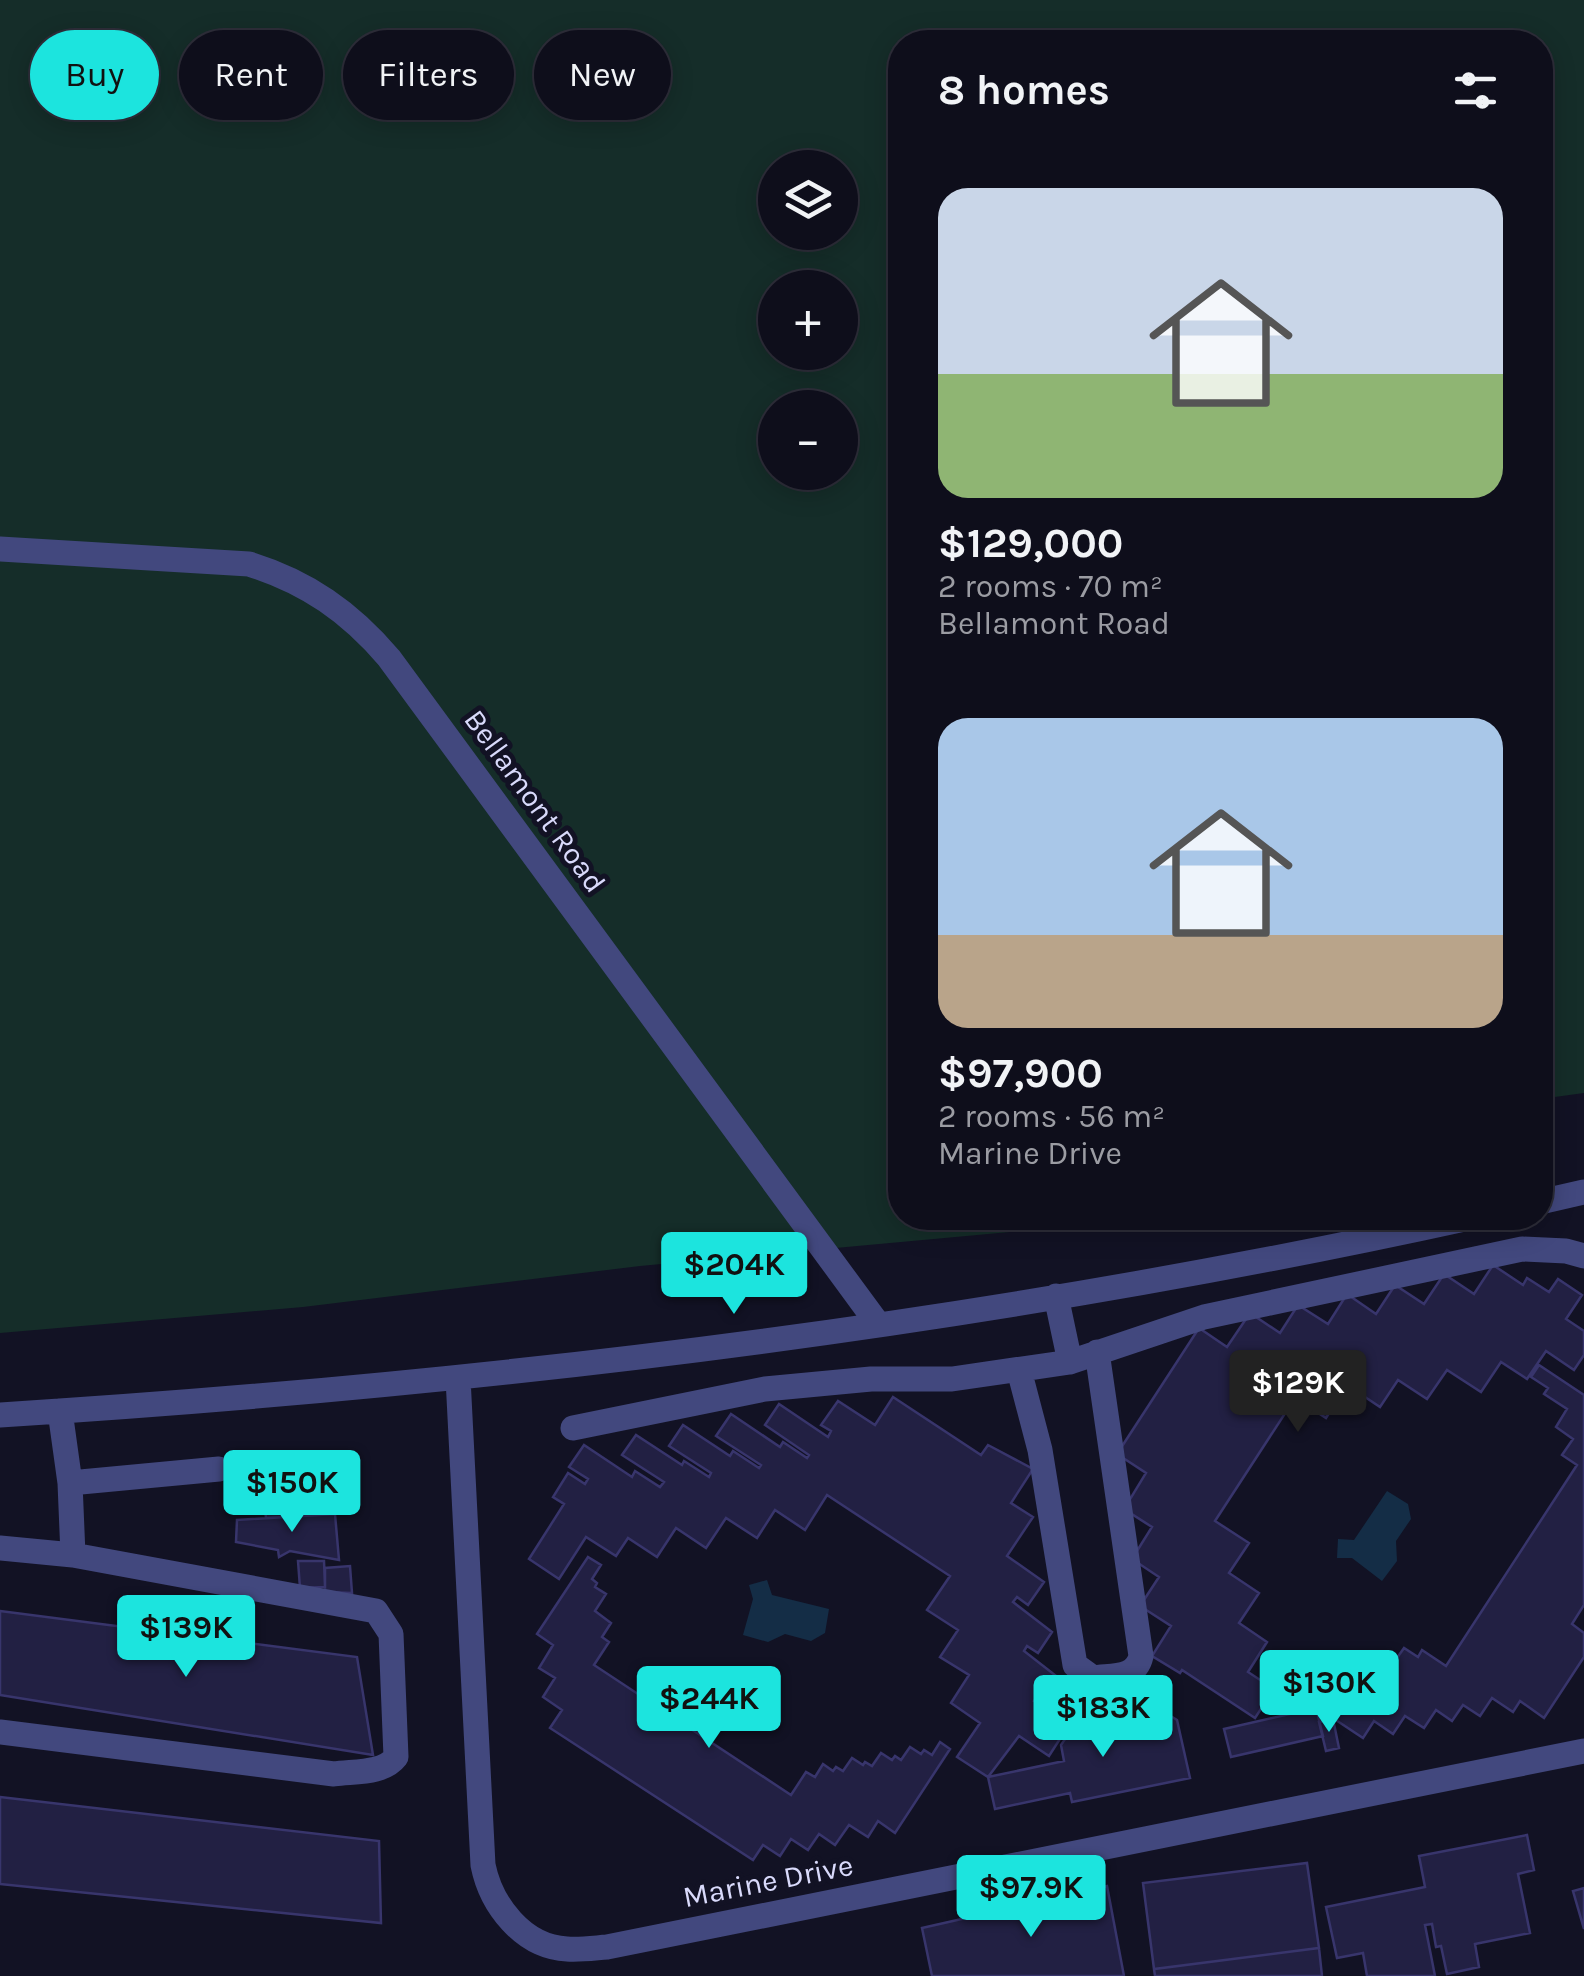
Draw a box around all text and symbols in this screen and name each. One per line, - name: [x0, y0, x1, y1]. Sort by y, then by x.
- chip: Buy: [30, 30, 159, 120]
- chip: Rent: [179, 30, 323, 120]
- chip: Filters: [343, 30, 514, 120]
- chip: New: [534, 30, 671, 120]
- icon: filters: [1448, 63, 1503, 118]
- text: 8 homes: [938, 65, 1110, 115]
- map controls: [758, 150, 858, 490]
- button: layers: [758, 150, 858, 250]
- icon: home: [1131, 253, 1311, 433]
- button: +: [758, 270, 858, 370]
- button: −: [758, 390, 858, 490]
- text: $129,000: [938, 518, 1123, 568]
- text: 2 rooms · 70 m²: [938, 568, 1163, 605]
- text: Bellamont Road: [938, 605, 1170, 642]
- street label: Bellamont Road: [457, 702, 613, 900]
- icon: home: [1131, 783, 1311, 963]
- text: $97,900: [938, 1048, 1103, 1098]
- text: 2 rooms · 56 m²: [938, 1098, 1165, 1135]
- text: Marine Drive: [938, 1135, 1122, 1172]
- pin: $204K: [664, 1232, 804, 1317]
- text: $204K: [683, 1246, 785, 1283]
- pin: $129K: [1228, 1350, 1368, 1435]
- text: $129K: [1251, 1364, 1345, 1401]
- pin: $150K: [222, 1450, 362, 1535]
- text: $150K: [245, 1464, 339, 1501]
- pin: $139K: [116, 1595, 256, 1680]
- text: $139K: [139, 1609, 233, 1646]
- pin: $130K: [1259, 1650, 1399, 1735]
- text: $130K: [1282, 1664, 1376, 1701]
- pin: $244K: [639, 1666, 779, 1751]
- pin: $183K: [1033, 1675, 1173, 1760]
- text: $244K: [659, 1680, 759, 1717]
- text: $183K: [1056, 1689, 1150, 1726]
- street label: Marine Drive: [680, 1847, 856, 1915]
- pin: $97.9K: [950, 1855, 1112, 1940]
- text: $97.9K: [979, 1869, 1083, 1906]

